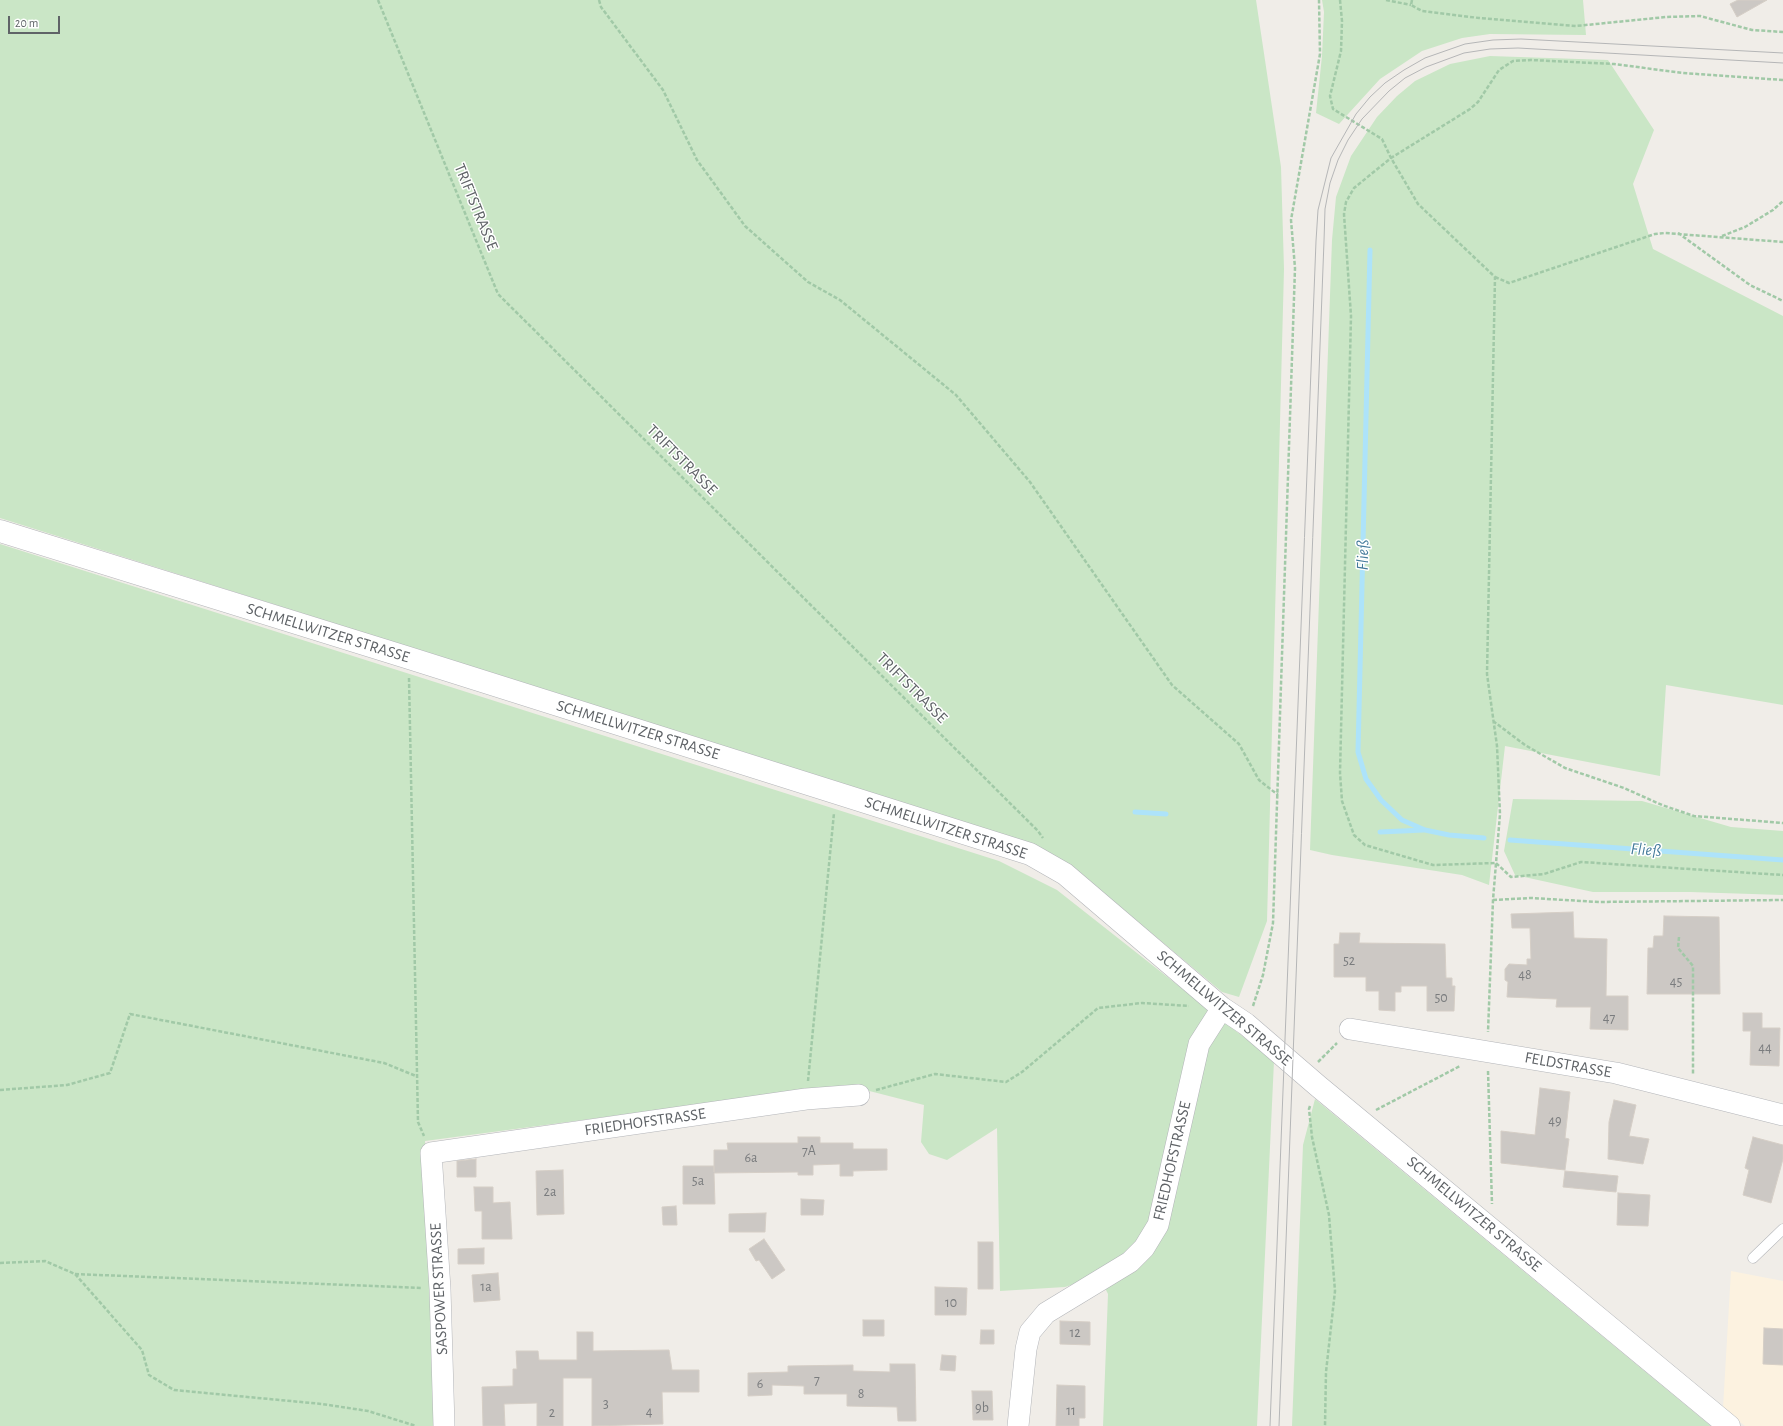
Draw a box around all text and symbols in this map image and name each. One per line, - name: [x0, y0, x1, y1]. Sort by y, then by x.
- scale bar: [10, 8, 62, 34]
- text: 20 m: [15, 17, 38, 29]
- street label: TRIFTSTRASSE: [450, 161, 502, 253]
- street label: TRIFTSTRASSE: [643, 421, 721, 499]
- water label: Fließ: [1353, 539, 1373, 571]
- street label: SCHMELLWITZER STRASSE: [244, 599, 412, 667]
- street label: TRIFTSTRASSE: [873, 649, 951, 727]
- street label: SCHMELLWITZER STRASSE: [554, 696, 722, 764]
- street label: SCHMELLWITZER STRASSE: [862, 793, 1030, 863]
- water label: Fließ: [1630, 839, 1662, 861]
- street label: SCHMELLWITZER STRASSE: [1153, 946, 1295, 1070]
- house number: 52: [1343, 953, 1355, 969]
- house number: 48: [1518, 967, 1532, 983]
- house number: 45: [1670, 974, 1682, 990]
- house number: 50: [1434, 990, 1448, 1006]
- house number: 47: [1603, 1010, 1615, 1026]
- house number: 44: [1758, 1040, 1772, 1056]
- street label: FELDSTRASSE: [1523, 1048, 1613, 1082]
- street label: FRIEDHOFSTRASSE: [1149, 1099, 1195, 1223]
- street label: FRIEDHOFSTRASSE: [583, 1104, 707, 1140]
- house number: 49: [1548, 1113, 1562, 1129]
- house number: 7A: [802, 1143, 816, 1159]
- house number: 6a: [744, 1150, 758, 1166]
- street label: SCHMELLWITZER STRASSE: [1403, 1152, 1545, 1276]
- house number: 5a: [692, 1173, 704, 1189]
- house number: 2a: [544, 1184, 556, 1200]
- street label: SASPOWER STRASSE: [426, 1223, 452, 1355]
- house number: 1a: [480, 1279, 492, 1295]
- house number: 10: [945, 1295, 957, 1311]
- house number: 12: [1069, 1325, 1081, 1341]
- house number: 7: [814, 1372, 820, 1388]
- house number: 6: [757, 1376, 763, 1392]
- house number: 8: [858, 1386, 864, 1402]
- house number: 3: [603, 1396, 609, 1412]
- house number: 9b: [975, 1400, 989, 1416]
- house number: 11: [1066, 1403, 1076, 1419]
- house number: 4: [646, 1404, 652, 1420]
- house number: 2: [549, 1405, 555, 1421]

